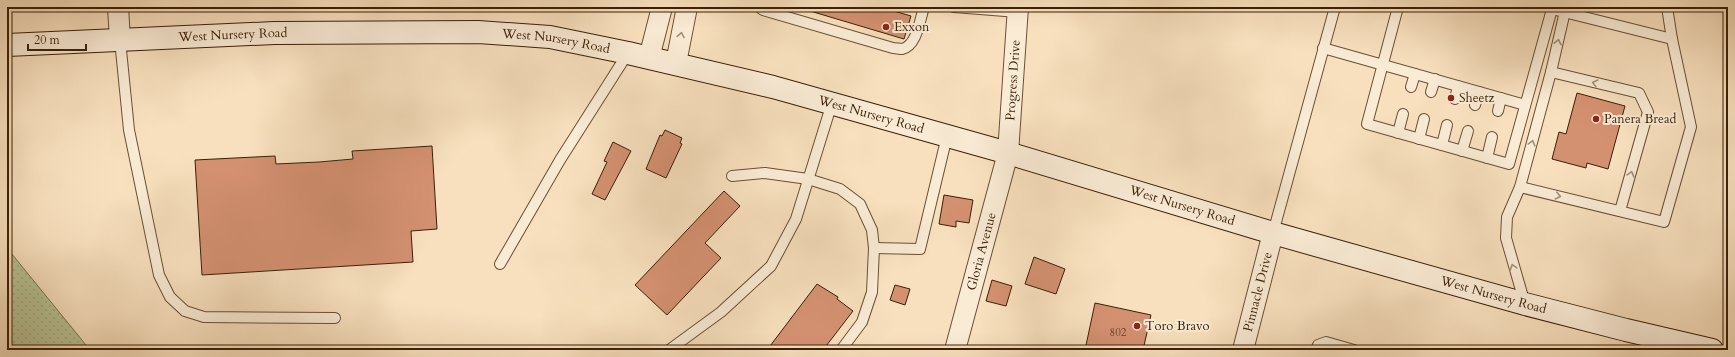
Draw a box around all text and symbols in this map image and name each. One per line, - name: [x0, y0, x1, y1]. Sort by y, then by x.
- place label: Exxon: [894, 18, 930, 36]
- marker: Exxon: [881, 22, 891, 32]
- street label: West Nursery Road: [177, 24, 287, 46]
- street label: West Nursery Road: [500, 25, 612, 58]
- scale bar: [28, 26, 86, 52]
- text: 20 m: [34, 32, 61, 48]
- one-way arrow: [677, 32, 685, 38]
- street label: Progress Drive: [1001, 39, 1025, 121]
- one-way arrow: [1553, 39, 1561, 45]
- one-way arrow: [1592, 79, 1598, 87]
- place label: Sheetz: [1459, 89, 1495, 107]
- street label: West Nursery Road: [815, 91, 926, 138]
- marker: Sheetz: [1446, 93, 1456, 103]
- place label: Panera Bread: [1604, 110, 1677, 128]
- marker: Panera Bread: [1591, 114, 1601, 124]
- one-way arrow: [1528, 140, 1536, 146]
- one-way arrow: [1626, 170, 1635, 177]
- street label: West Nursery Road: [1126, 181, 1237, 230]
- one-way arrow: [1555, 192, 1562, 200]
- street label: Gloria Avenue: [962, 210, 1001, 293]
- street label: Pinnacle Drive: [1239, 250, 1277, 334]
- one-way arrow: [1509, 264, 1518, 271]
- street label: West Nursery Road: [1438, 271, 1549, 318]
- place label: Toro Bravo: [1145, 317, 1210, 335]
- marker: Toro Bravo: [1132, 321, 1142, 331]
- house number: 802: [1110, 325, 1127, 340]

